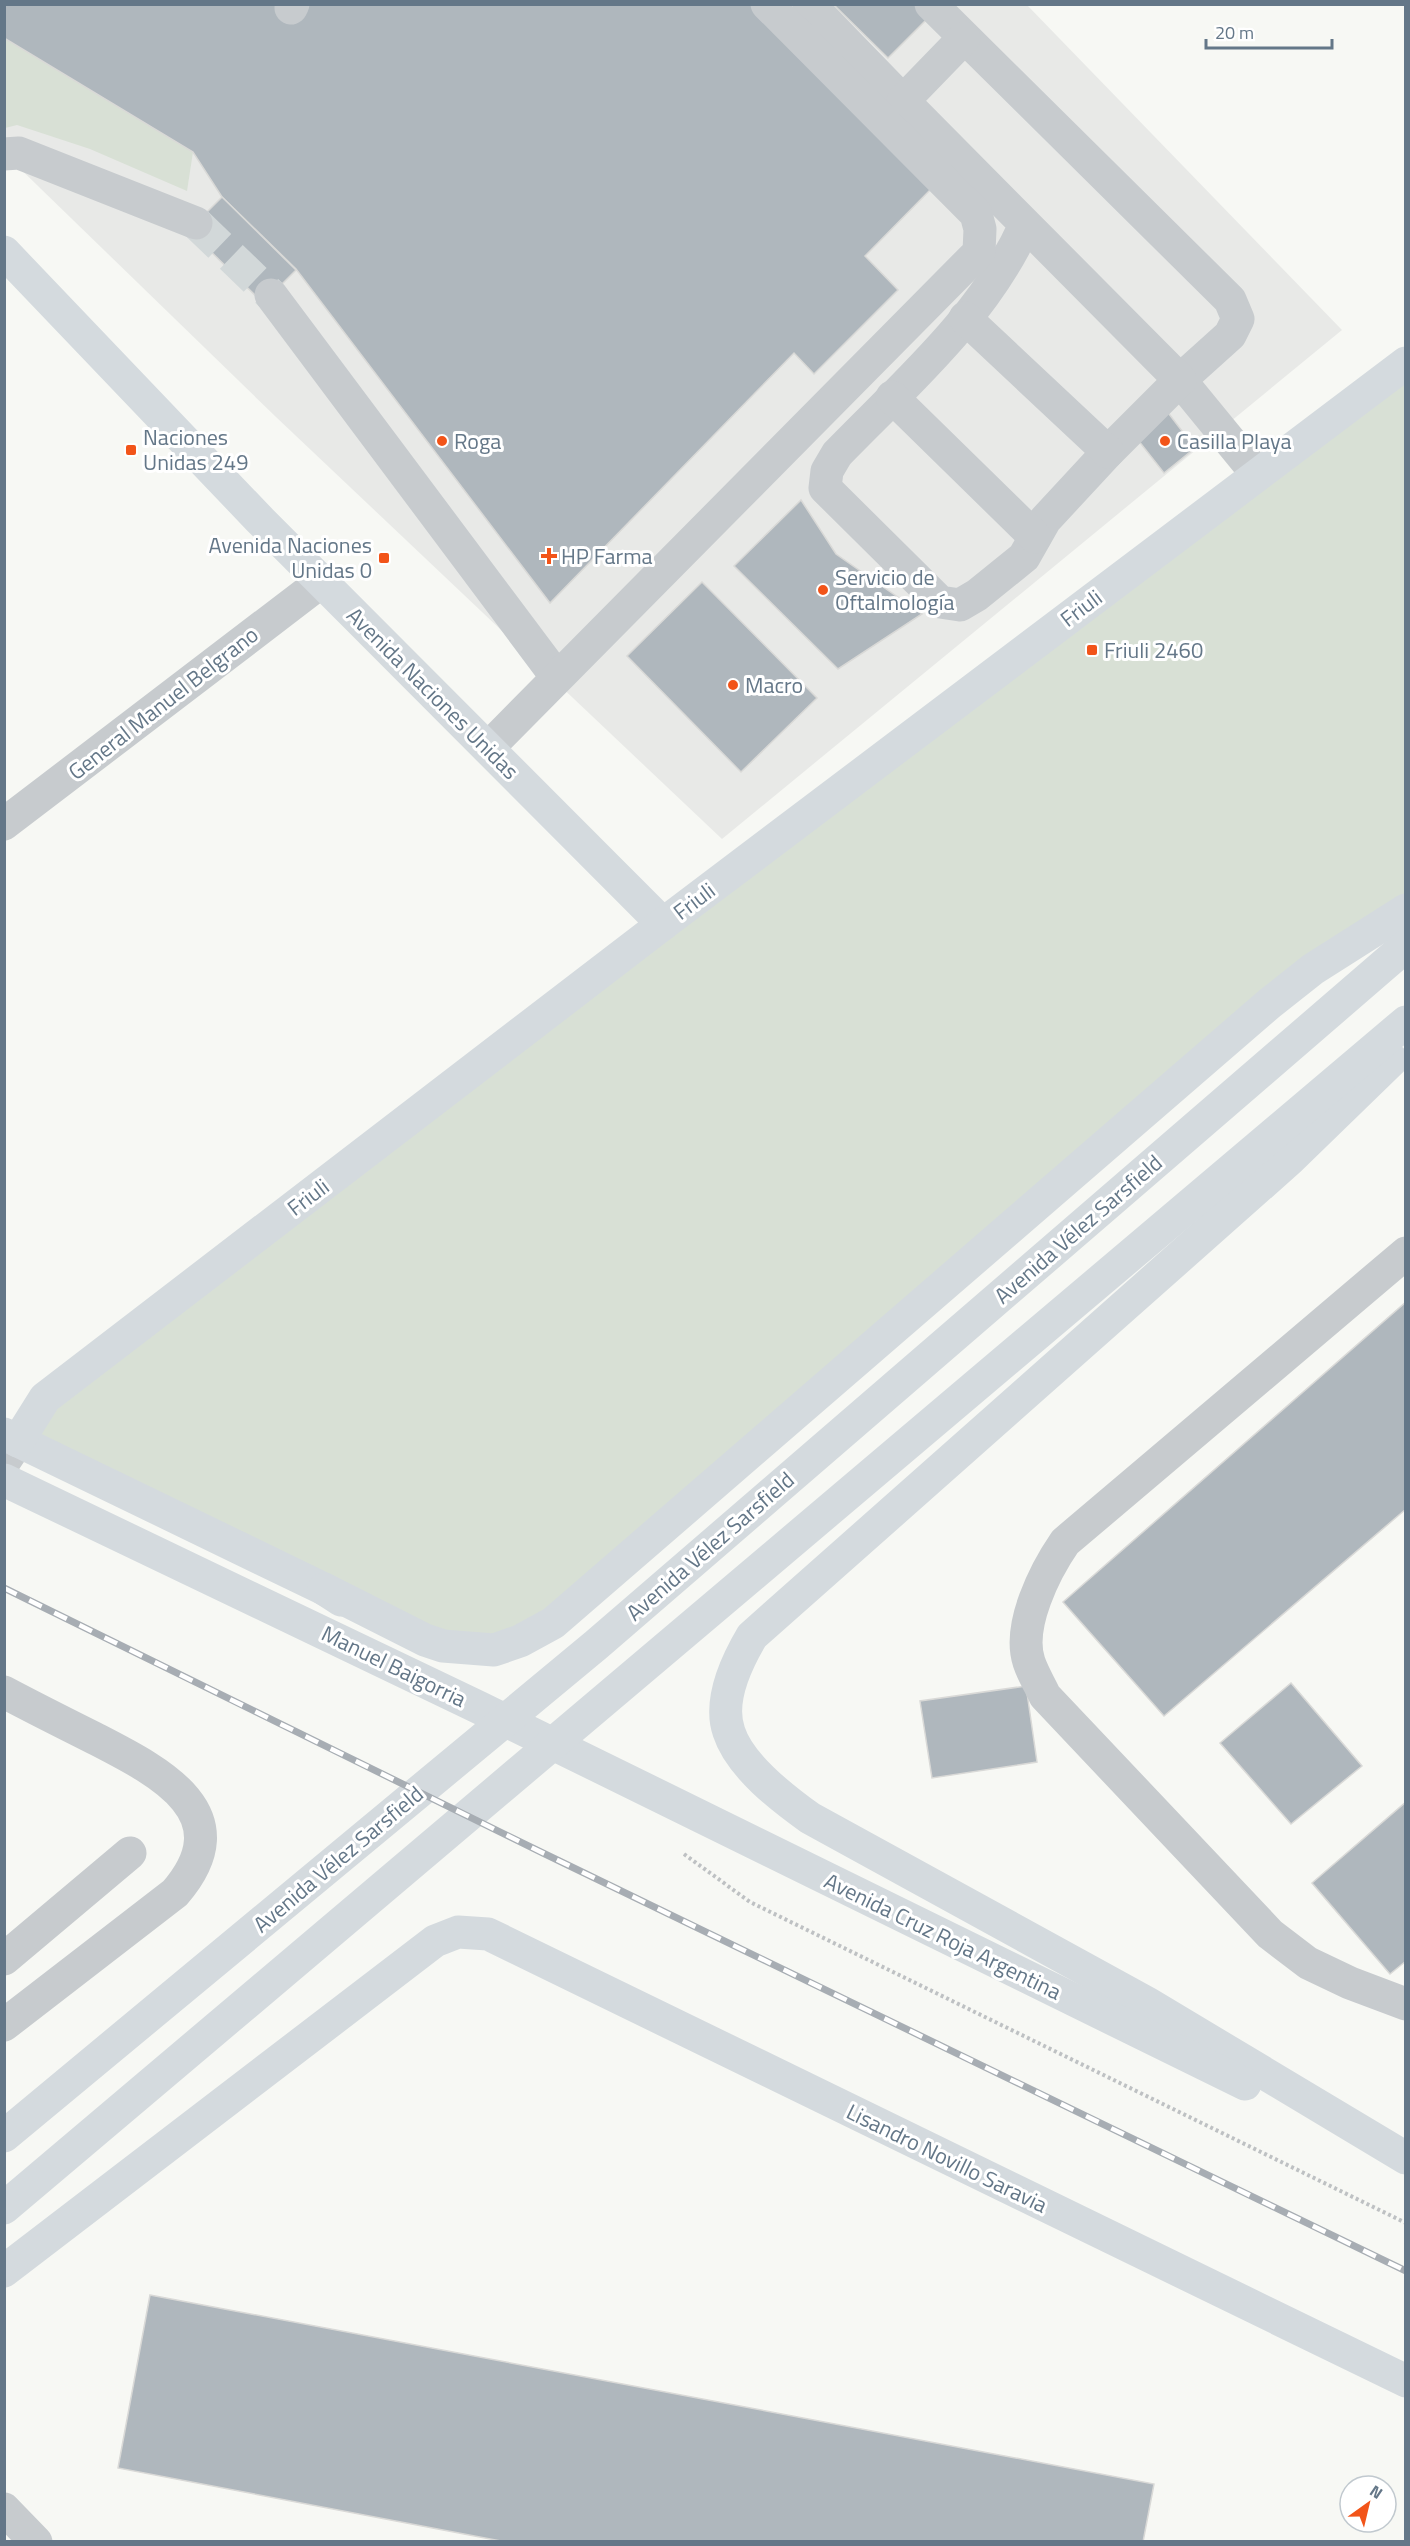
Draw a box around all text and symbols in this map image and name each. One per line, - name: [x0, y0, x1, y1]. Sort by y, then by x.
- scale bar: [1206, 12, 1332, 50]
- text: 20 m: [1215, 19, 1254, 46]
- place label: Naciones Unidas 249: [143, 420, 249, 479]
- place label: Roga: [454, 424, 501, 458]
- place label: Casilla Playa: [1177, 424, 1292, 458]
- marker: Roga: [435, 434, 449, 448]
- marker: Casilla Playa: [1158, 434, 1172, 448]
- marker: Naciones Unidas 249: [124, 443, 138, 457]
- place label: Avenida Naciones Unidas 0: [209, 528, 372, 587]
- place label: HP Farma: [561, 539, 653, 573]
- marker: HP Farma: [542, 549, 556, 563]
- marker: Avenida Naciones Unidas 0: [377, 551, 391, 565]
- place label: Servicio de Oftalmología: [835, 560, 954, 619]
- street label: Friuli: [1053, 581, 1109, 635]
- marker: Servicio de Oftalmología: [816, 583, 830, 597]
- street label: Avenida Naciones Unidas: [339, 599, 527, 787]
- street label: General Manuel Belgrano: [61, 618, 265, 788]
- place label: Friuli 2460: [1104, 633, 1203, 667]
- marker: Friuli 2460: [1085, 643, 1099, 657]
- place label: Macro: [745, 668, 803, 702]
- marker: Macro: [726, 678, 740, 692]
- street label: Friuli: [666, 874, 722, 928]
- street label: Avenida Vélez Sarsfield: [986, 1146, 1170, 1312]
- street label: Friuli: [280, 1170, 336, 1224]
- street label: Avenida Vélez Sarsfield: [618, 1463, 802, 1629]
- street label: Manuel Baigorria: [316, 1616, 472, 1716]
- street label: Avenida Vélez Sarsfield: [245, 1777, 431, 1941]
- street label: Avenida Cruz Roja Argentina: [819, 1864, 1067, 2008]
- street label: Lisandro Novillo Saravia: [841, 2094, 1053, 2222]
- north arrow: [1338, 2474, 1398, 2534]
- text: N: [1365, 2479, 1388, 2505]

